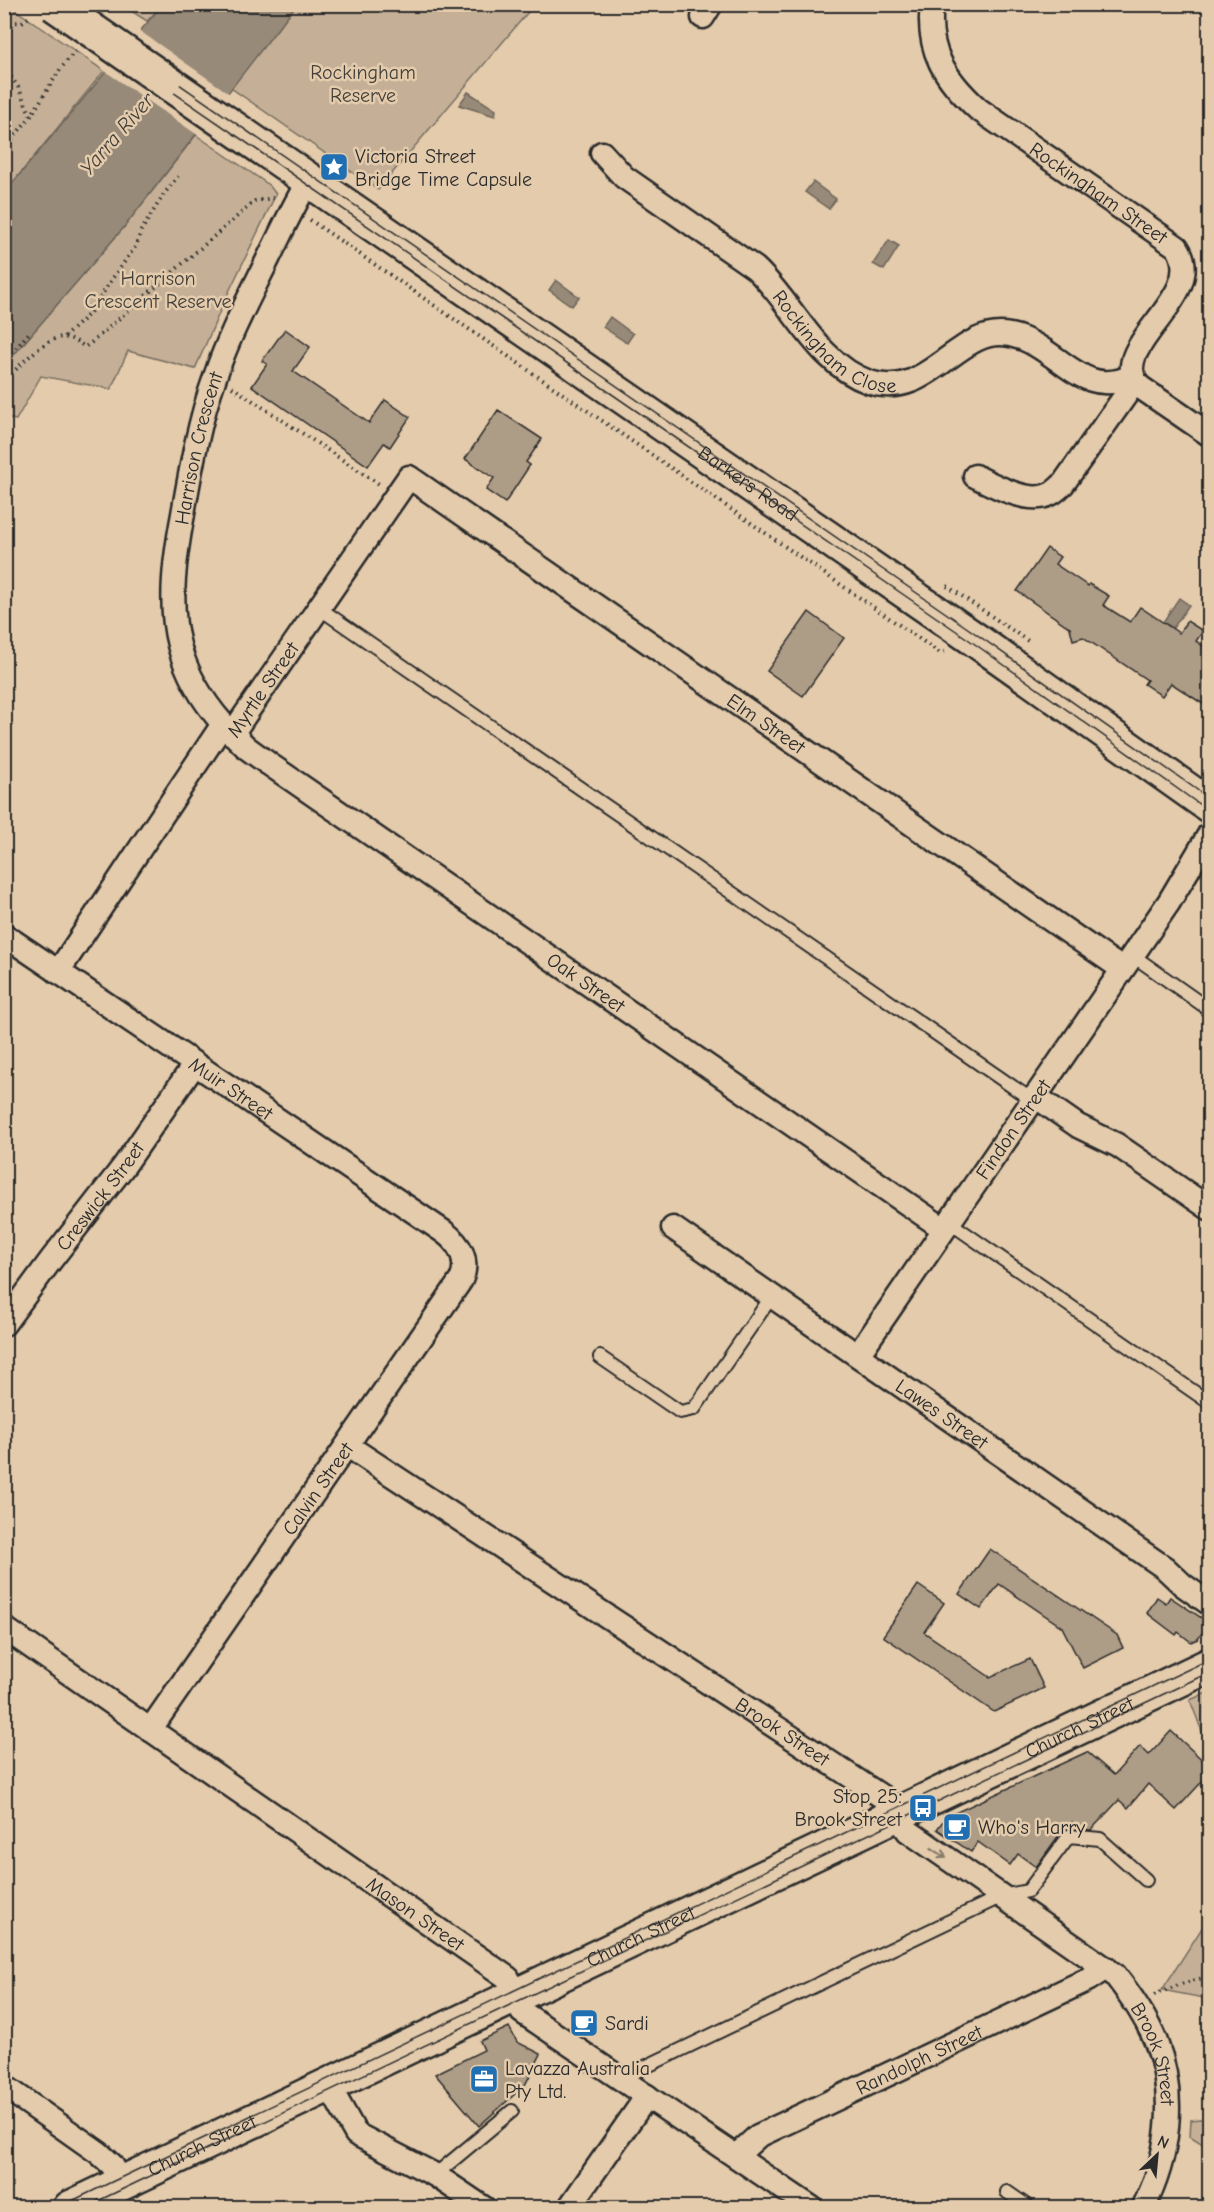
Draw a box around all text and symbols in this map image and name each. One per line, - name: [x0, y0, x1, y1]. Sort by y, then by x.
- park label: Rockingham Reserve: [310, 61, 416, 107]
- water label: Yarra River: [75, 87, 160, 180]
- street label: Rockingham Street: [1026, 137, 1173, 249]
- place label: Victoria Street Bridge Time Capsule: [355, 145, 532, 191]
- place icon: Victoria Street Bridge Time Capsule: [318, 151, 350, 183]
- park label: Harrison Crescent Reserve: [84, 267, 232, 313]
- street label: Rockingham Close: [768, 285, 897, 397]
- street label: Harrison Crescent: [170, 367, 228, 526]
- street label: Barkers Road: [694, 441, 803, 526]
- street label: Myrtle Street: [222, 636, 304, 742]
- street label: Elm Street: [723, 688, 811, 759]
- street label: Oak Street: [543, 947, 631, 1018]
- street label: Muir Street: [185, 1052, 279, 1125]
- street label: Findon Street: [971, 1074, 1056, 1184]
- street label: Creswick Street: [51, 1136, 150, 1255]
- street label: Lawes Street: [892, 1374, 994, 1454]
- street label: Calvin Street: [278, 1437, 359, 1540]
- street label: Church Street: [1021, 1691, 1139, 1763]
- street label: Brook Street: [731, 1692, 835, 1771]
- place label: Stop 25: Brook Street: [794, 1785, 903, 1831]
- bus stop icon: Stop 25: Brook Street: [907, 1792, 939, 1824]
- cafe icon: Who's Harry: [941, 1811, 973, 1843]
- place label: Who's Harry: [978, 1816, 1085, 1839]
- one-way arrow: [931, 1847, 947, 1859]
- street label: Mason Street: [362, 1872, 470, 1956]
- street label: Church Street: [582, 1900, 700, 1972]
- street label: Brook Street: [1126, 1998, 1180, 2107]
- cafe icon: Sardi: [568, 2007, 600, 2039]
- place label: Sardi: [605, 2012, 649, 2035]
- street label: Randolph Street: [852, 2019, 987, 2099]
- place label: Lavazza Australia Pty Ltd.: [505, 2057, 650, 2103]
- office icon: Lavazza Australia Pty Ltd.: [468, 2063, 500, 2095]
- street label: Church Street: [144, 2109, 261, 2181]
- north arrow: [1127, 2125, 1187, 2185]
- text: N: [1155, 2132, 1172, 2153]

